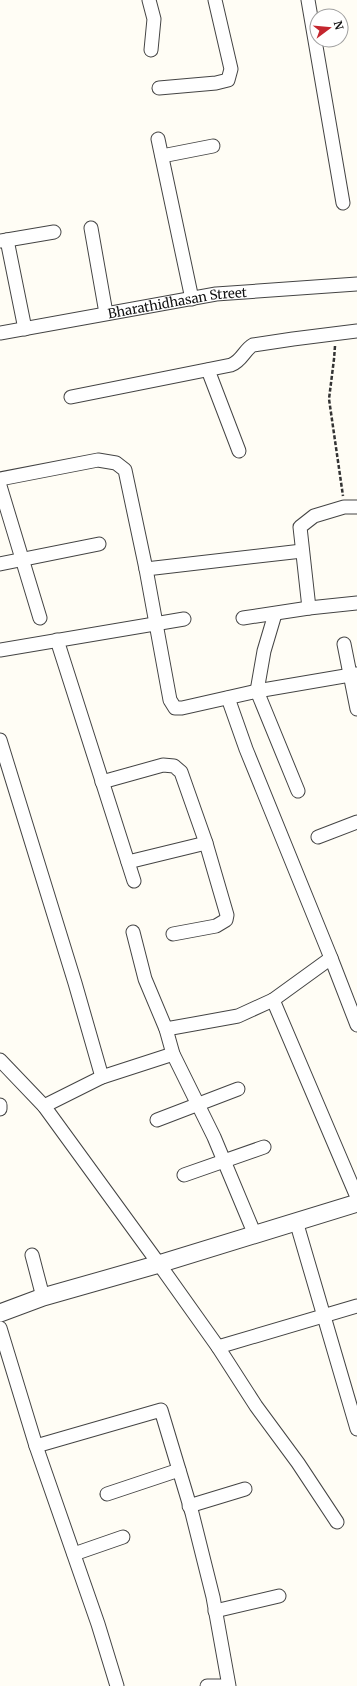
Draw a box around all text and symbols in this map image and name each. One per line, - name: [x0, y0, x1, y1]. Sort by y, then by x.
- north arrow: [309, 8, 349, 48]
- text: N: [331, 19, 347, 32]
- street label: Bharathidhasan Street: [106, 283, 247, 322]

